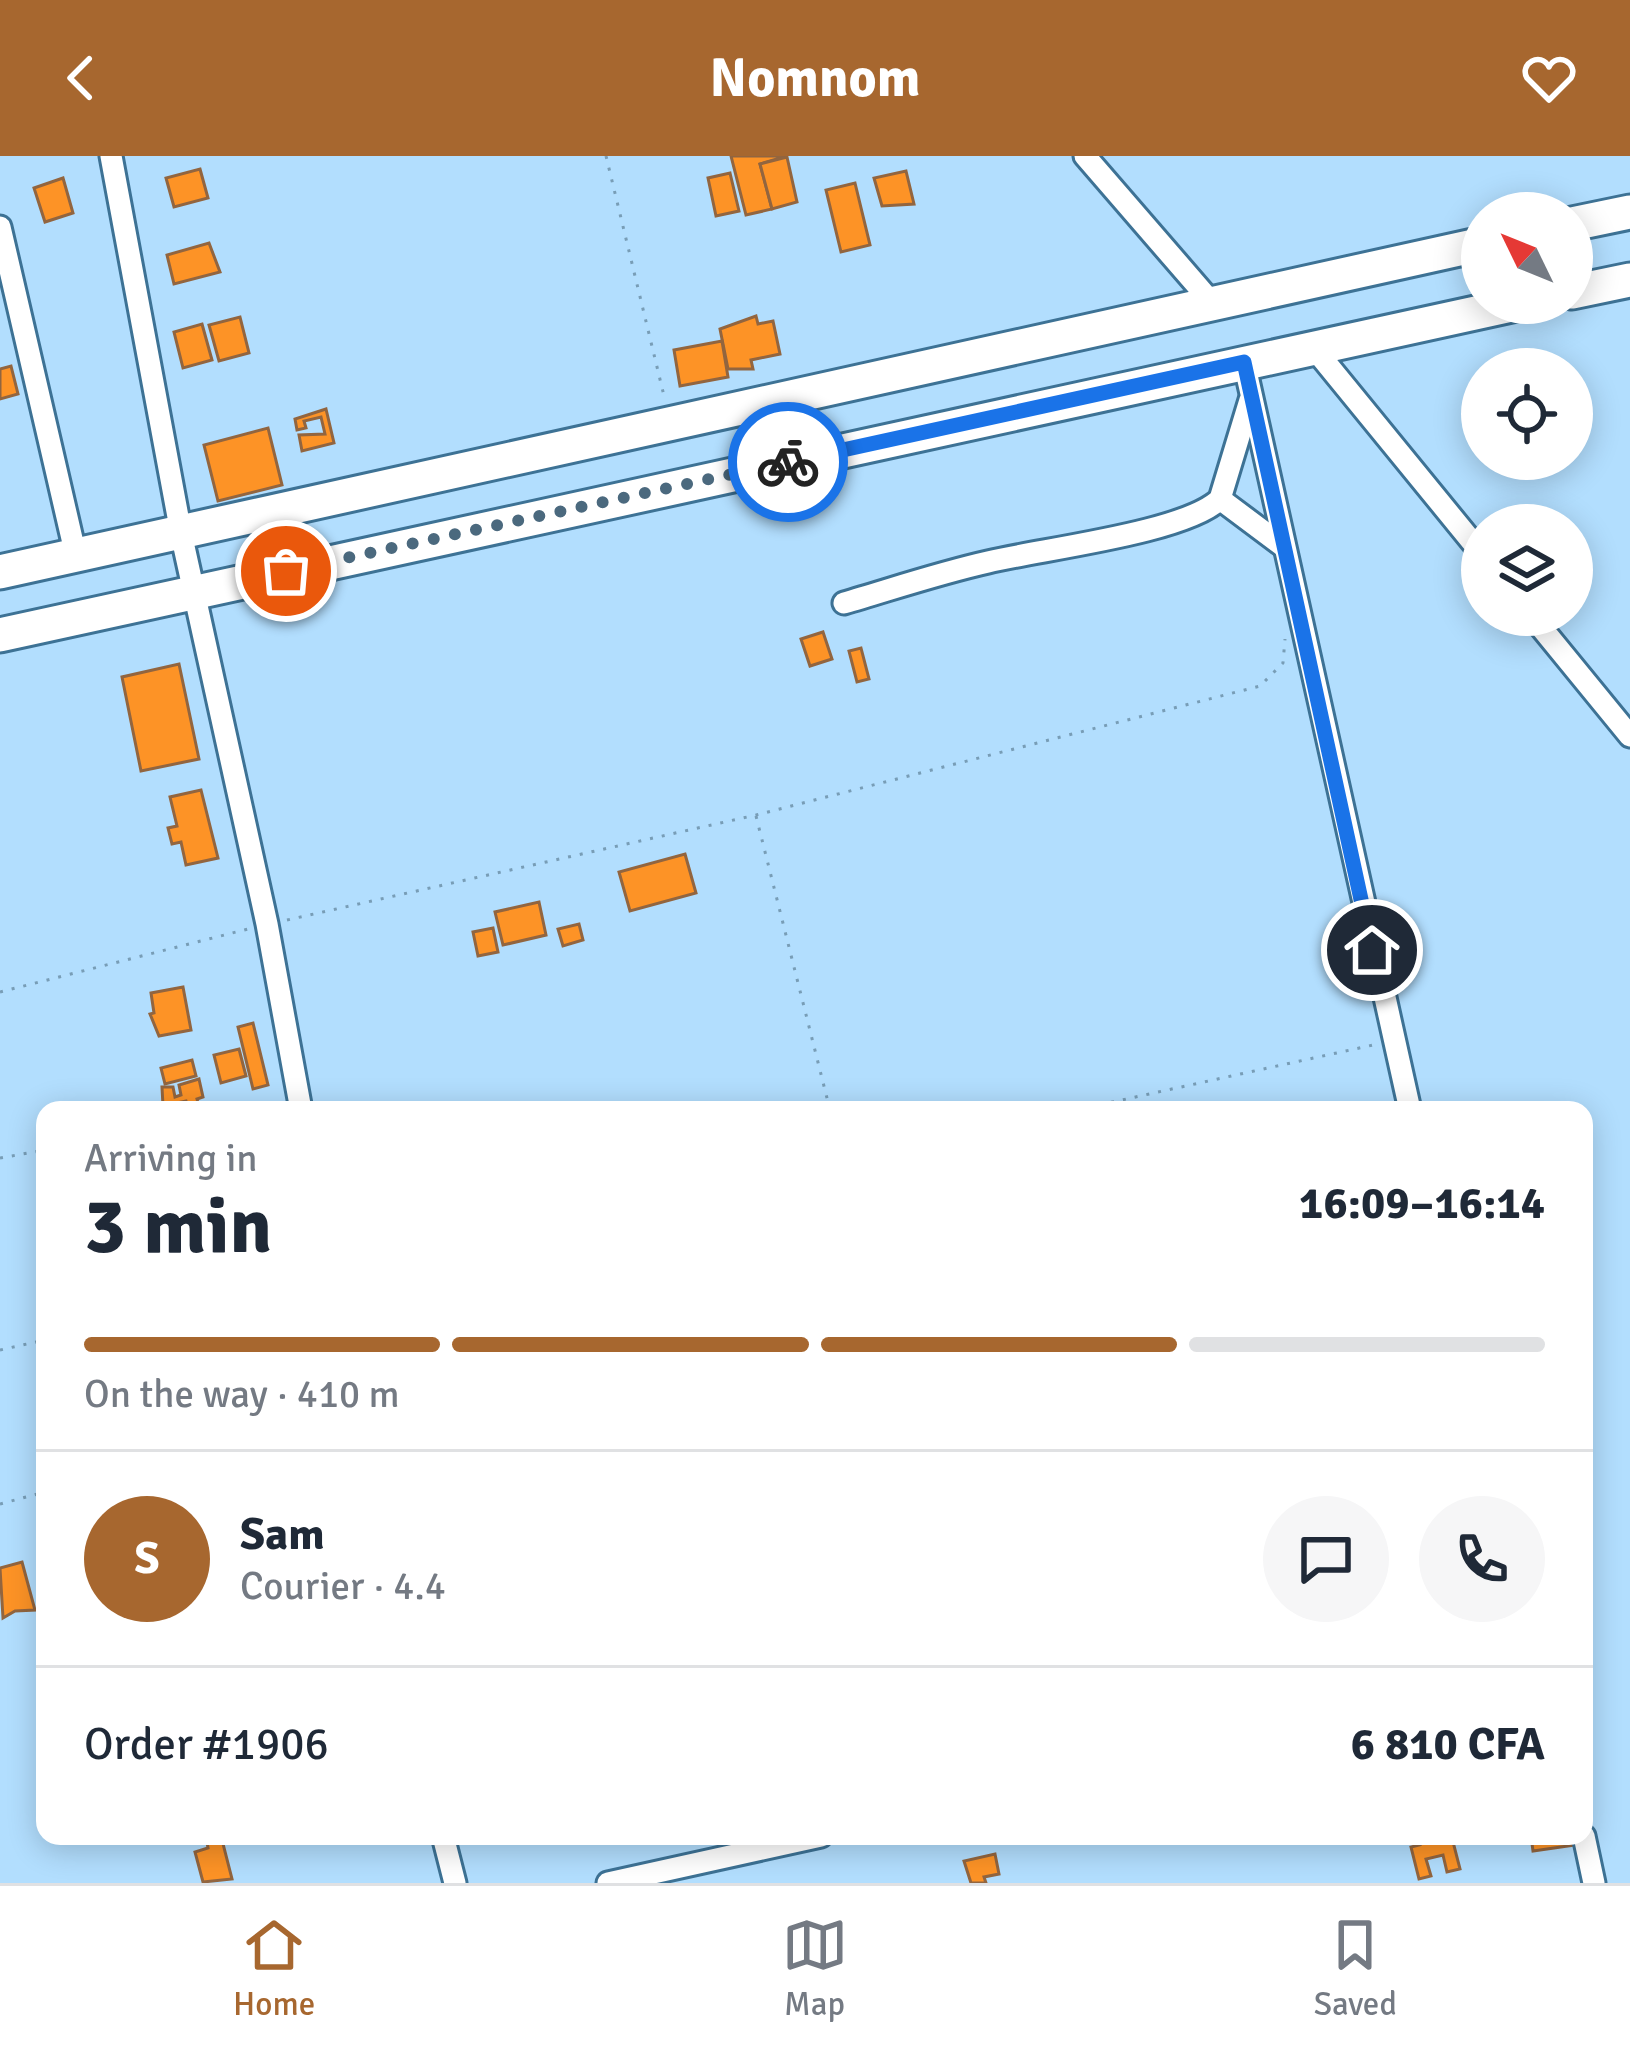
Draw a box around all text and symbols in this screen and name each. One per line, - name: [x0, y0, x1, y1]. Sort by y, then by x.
- icon: back: [48, 45, 114, 111]
- text: Nomnom: [710, 45, 920, 112]
- icon: heart: [1516, 45, 1582, 111]
- north arrow: [1461, 192, 1593, 324]
- map controls: [1461, 192, 1593, 636]
- button: locate: [1461, 348, 1593, 480]
- courier: [728, 402, 848, 522]
- icon: bike: [755, 429, 821, 495]
- button: layers: [1461, 504, 1593, 636]
- pin: [235, 520, 337, 622]
- icon: bag: [253, 538, 319, 604]
- pin: [1321, 899, 1423, 1001]
- icon: home: [1339, 917, 1405, 983]
- text: Arriving in: [84, 1134, 258, 1182]
- text: 16:09–16:14: [1299, 1176, 1545, 1231]
- text: 3 min: [84, 1179, 272, 1275]
- text: On the way · 410 m: [84, 1370, 400, 1418]
- button: chat: [1263, 1496, 1389, 1622]
- button: phone: [1419, 1496, 1545, 1622]
- text: Sam: [240, 1507, 325, 1562]
- text: S: [134, 1531, 160, 1586]
- text: Courier · 4.4: [240, 1562, 446, 1610]
- text: Order #1906: [84, 1717, 329, 1772]
- text: 6 810 CFA: [1351, 1717, 1545, 1772]
- tab: Home: [233, 1912, 315, 2025]
- tab: Map: [782, 1912, 848, 2025]
- tab: Saved: [1314, 1912, 1397, 2025]

